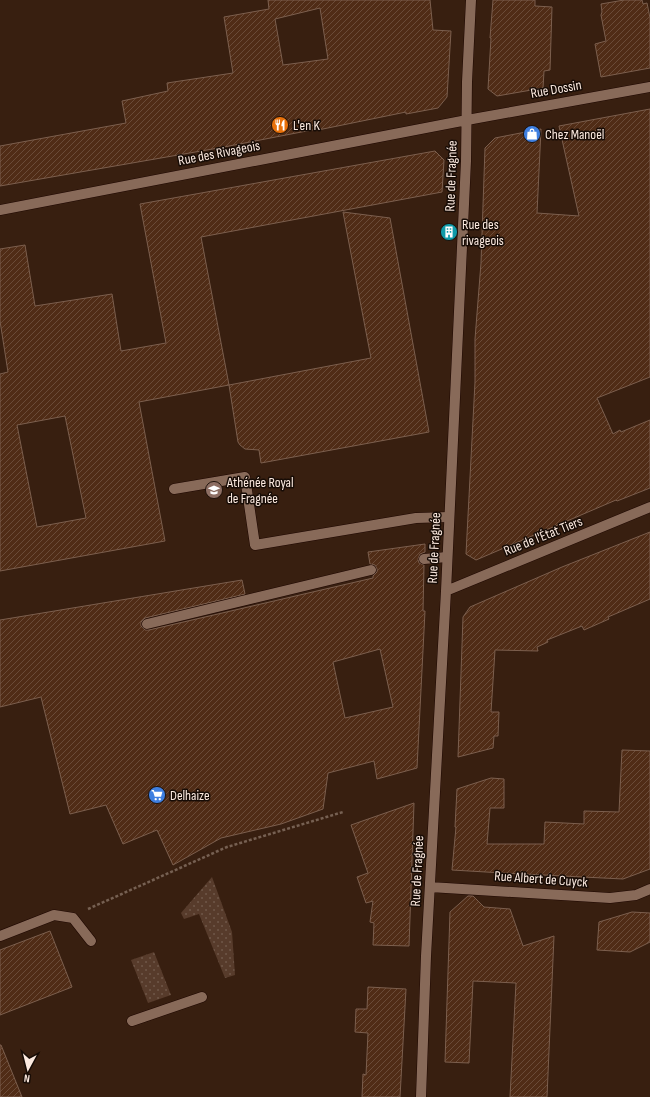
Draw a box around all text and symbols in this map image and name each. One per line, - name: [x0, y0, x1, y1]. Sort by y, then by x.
- street label: Rue Dossin: [529, 76, 583, 102]
- restaurant icon: L'en K: [270, 115, 290, 135]
- place label: L'en K: [293, 117, 320, 134]
- shop icon: Chez Manoël: [522, 124, 542, 144]
- place label: Chez Manoël: [545, 126, 604, 143]
- street label: Rue des Rivageois: [177, 137, 261, 169]
- street label: Rue de Fragnée: [441, 140, 461, 212]
- place label: Rue des rivageois: [462, 216, 504, 249]
- building icon: Rue des rivageois: [439, 222, 459, 242]
- place label: Athénée Royal de Fragnée: [226, 474, 294, 507]
- school or university icon: Athénée Royal de Fragnée: [204, 480, 224, 500]
- street label: Rue de Fragnée: [424, 512, 444, 584]
- street label: Rue de l'État Tiers: [501, 513, 585, 559]
- supermarket icon: Delhaize: [147, 785, 167, 805]
- place label: Delhaize: [170, 787, 210, 804]
- street label: Rue de Fragnée: [407, 835, 427, 907]
- street label: Rue Albert de Cuyck: [494, 867, 589, 891]
- north arrow: [8, 1049, 48, 1089]
- text: N: [23, 1072, 31, 1085]

